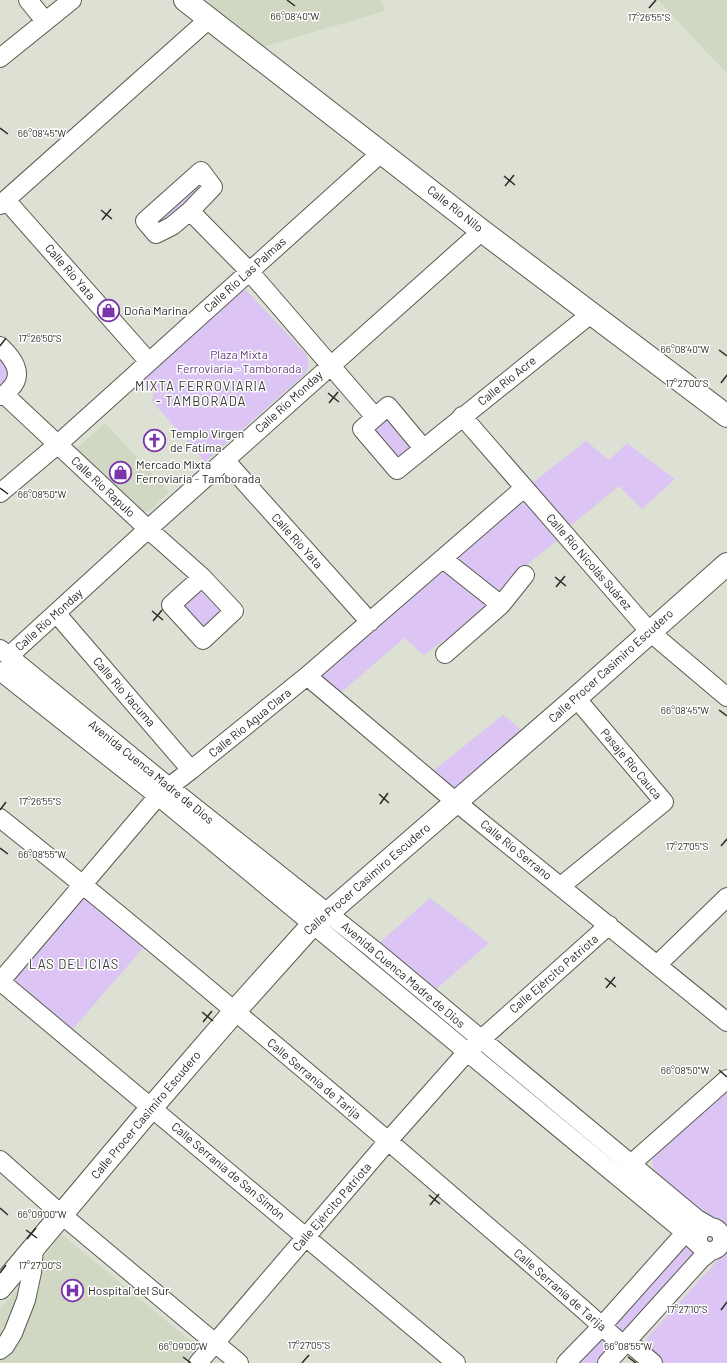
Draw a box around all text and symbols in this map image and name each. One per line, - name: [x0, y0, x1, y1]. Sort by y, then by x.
- text: 66°08'40"W: [271, 10, 320, 22]
- text: 17°26'55"S: [628, 11, 670, 23]
- text: 66°08'45"W: [18, 127, 66, 139]
- street label: Calle Río Nilo: [425, 182, 486, 234]
- street label: Calle Río Las Palmas: [200, 234, 288, 315]
- street label: Calle Río Yata: [43, 241, 99, 302]
- shop icon: Doña Marina: [96, 298, 122, 324]
- place label: Doña Marina: [124, 303, 188, 317]
- text: 17°26'50"S: [18, 332, 62, 344]
- text: 66°08'40"W: [661, 343, 710, 355]
- park label: Plaza Mixta Ferroviaria - Tamborada: [177, 347, 301, 375]
- street label: Calle Río Acre: [475, 353, 538, 408]
- street label: Calle Río Monday: [252, 367, 325, 435]
- text: 17°27'00"S: [665, 377, 709, 389]
- district label: MIXTA FERROVIARIA - TAMBORADA: [135, 378, 267, 409]
- place label: Templo Virgen de Fatima: [170, 426, 244, 454]
- church icon: Templo Virgen de Fatima: [141, 428, 167, 454]
- street label: Calle Río Rapulo: [69, 453, 139, 519]
- place label: Mercado Mixta Ferroviaria - Tamborada: [136, 457, 261, 485]
- shop icon: Mercado Mixta Ferroviaria - Tamborada: [107, 459, 133, 485]
- text: 66°08'50"W: [18, 488, 66, 500]
- street label: Calle Río Yata: [269, 510, 326, 571]
- street label: Calle Río Nicolás Suárez: [544, 510, 635, 612]
- street label: Calle Río Monday: [12, 585, 85, 653]
- street label: Calle Procer Casimiro Escudero: [545, 606, 676, 725]
- street label: Calle Río Yacuma: [91, 654, 159, 729]
- street label: Calle Río Agua Clara: [206, 685, 293, 760]
- text: 66°08'45"W: [661, 704, 709, 716]
- street label: Avenida Cuenca Madre de Dios: [86, 716, 217, 826]
- street label: Pasaje Río Cauca: [598, 725, 665, 801]
- text: 17°26'55"S: [19, 795, 61, 807]
- street label: Calle Río Serrano: [478, 816, 555, 882]
- street label: Calle Procer Casimiro Escudero: [300, 820, 432, 937]
- text: 17°27'05"S: [666, 840, 709, 852]
- text: 66°08'55"W: [18, 848, 66, 860]
- street label: Avenida Cuenca Madre de Dios: [339, 918, 469, 1030]
- street label: Calle Ejército Patriota: [506, 931, 601, 1016]
- district label: LAS DELICIAS: [29, 956, 119, 972]
- street label: Calle Serranía de Tarija: [265, 1035, 364, 1122]
- street label: Calle Procer Casimiro Escudero: [88, 1047, 203, 1181]
- text: 66°08'50"W: [661, 1064, 709, 1076]
- street label: Calle Serranía de San Simón: [169, 1119, 288, 1222]
- street label: Calle Ejército Patriota: [289, 1159, 374, 1254]
- text: 66°09'00"W: [18, 1208, 67, 1220]
- street label: Calle Serranía de Tarija: [512, 1245, 610, 1333]
- text: 17°27'00"S: [18, 1259, 62, 1271]
- hospital icon: Hospital del Sur: [60, 1278, 86, 1304]
- place label: Hospital del Sur: [88, 1283, 170, 1297]
- text: 17°27'10"S: [666, 1303, 708, 1315]
- text: 17°27'05"S: [288, 1339, 331, 1351]
- text: 66°09'00"W: [159, 1340, 208, 1352]
- text: 66°08'55"W: [604, 1340, 652, 1352]

